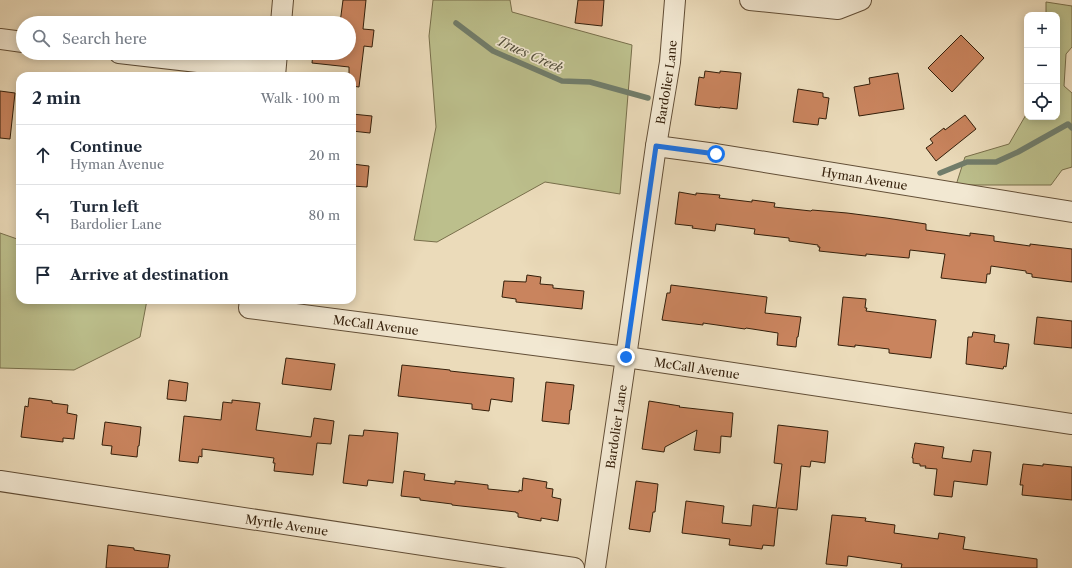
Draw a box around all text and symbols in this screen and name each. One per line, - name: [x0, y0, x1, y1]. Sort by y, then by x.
- map controls: [1024, 12, 1060, 120]
- button: +: [1024, 12, 1060, 48]
- search box: [16, 16, 356, 60]
- icon: search: [30, 27, 52, 49]
- text: Search here: [62, 29, 147, 48]
- water label: Trues Creek: [494, 32, 566, 76]
- street label: Bardolier Lane: [652, 39, 679, 125]
- button: −: [1024, 48, 1060, 84]
- button: locate: [1024, 84, 1060, 120]
- text: 2 min: [32, 88, 81, 108]
- text: Walk · 100 m: [261, 90, 340, 106]
- text: Continue: [70, 137, 142, 156]
- icon: ahead: [32, 144, 54, 166]
- route start: [707, 145, 725, 163]
- text: 20 m: [309, 147, 340, 163]
- text: Hyman Avenue: [70, 156, 164, 172]
- street label: Hyman Avenue: [820, 164, 909, 193]
- text: Turn left: [70, 197, 139, 216]
- icon: left: [32, 204, 54, 226]
- text: 80 m: [308, 207, 340, 223]
- text: Bardolier Lane: [70, 216, 162, 232]
- icon: arrive: [32, 264, 54, 286]
- text: Arrive at destination: [70, 265, 229, 284]
- street label: McCall Avenue: [332, 311, 420, 338]
- route end: [617, 348, 635, 366]
- street label: McCall Avenue: [653, 354, 741, 382]
- street label: Bardolier Lane: [602, 383, 629, 470]
- street label: Myrtle Avenue: [244, 511, 329, 538]

